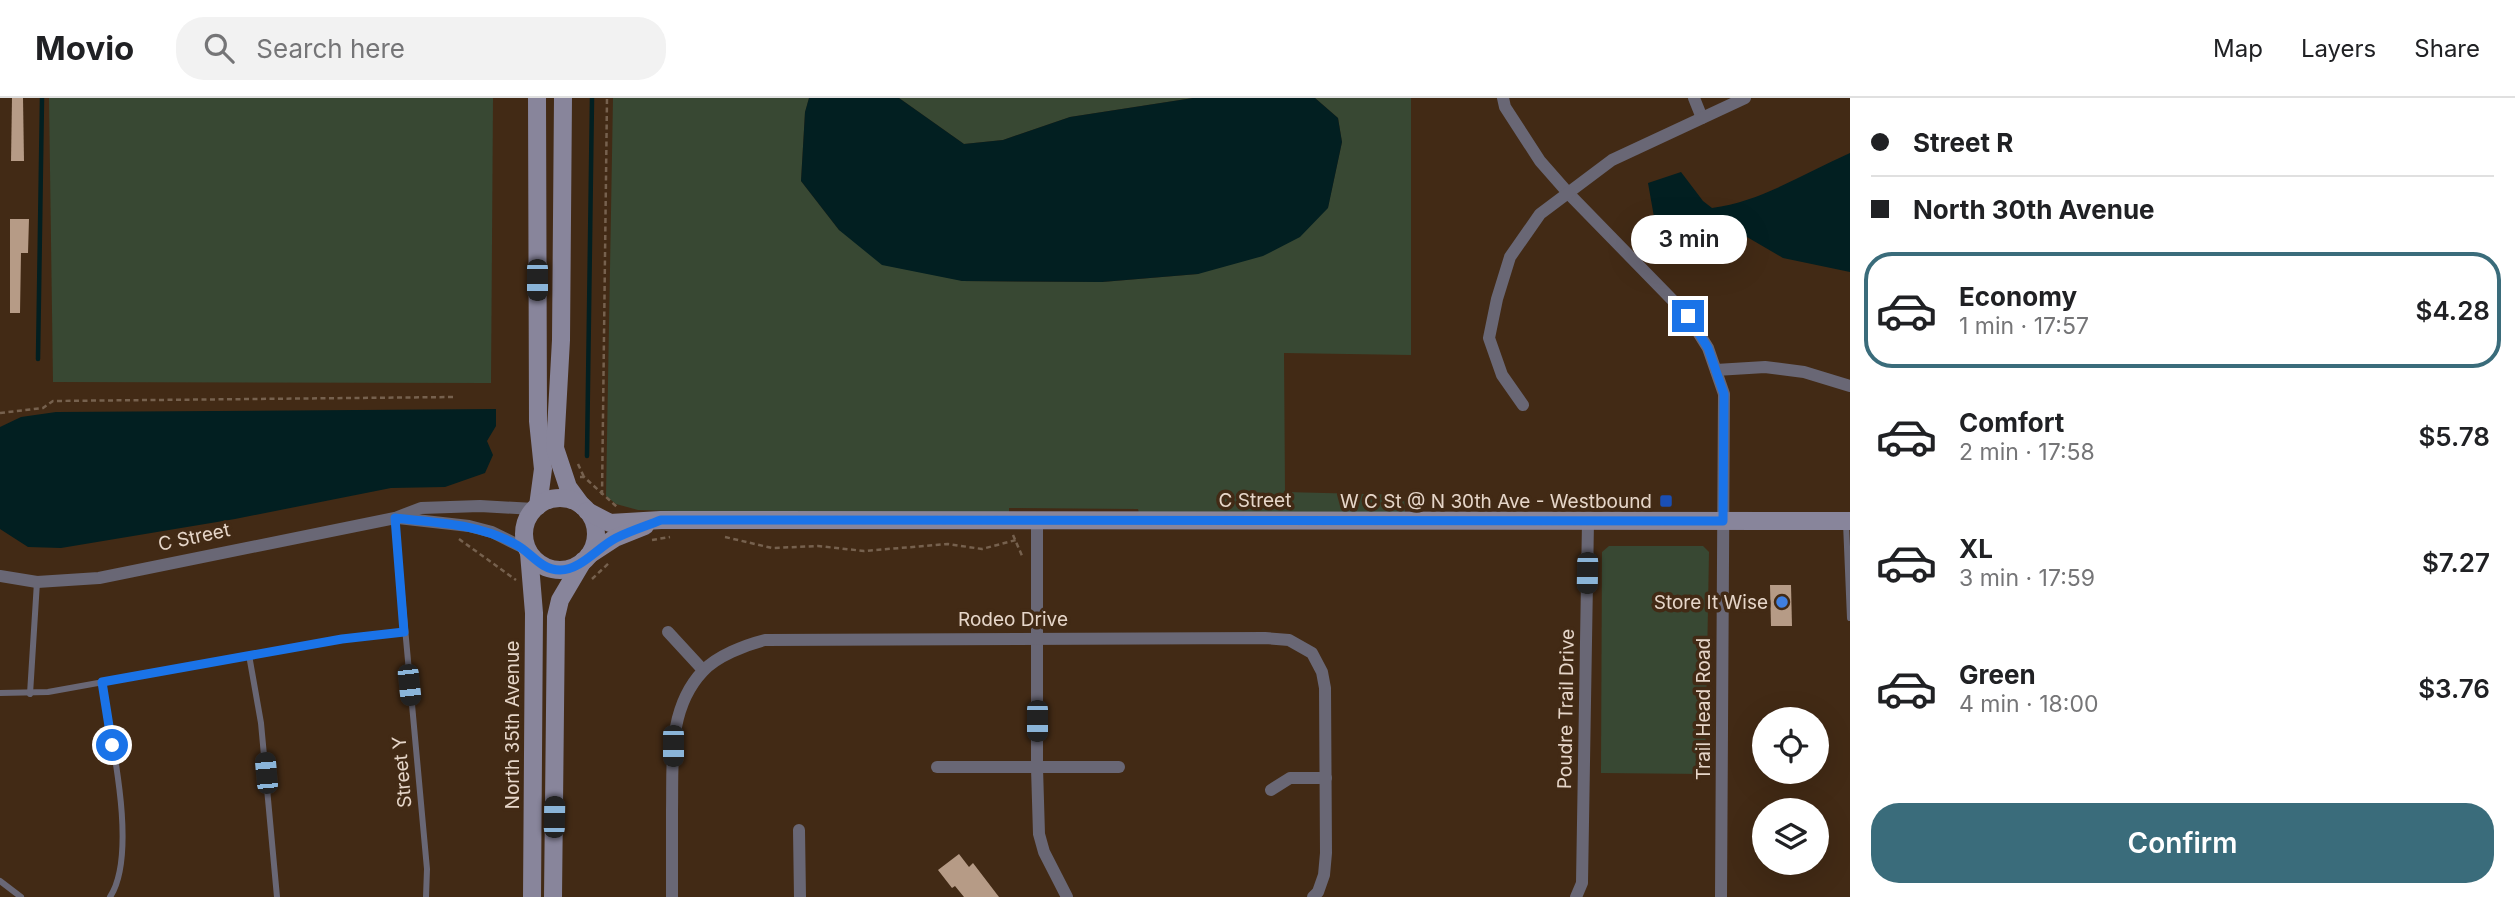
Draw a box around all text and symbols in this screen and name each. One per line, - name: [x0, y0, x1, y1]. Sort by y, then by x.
- search box: [176, 17, 666, 80]
- text: Movio: [35, 28, 134, 68]
- icon: search: [200, 29, 238, 67]
- text: Search here: [256, 33, 405, 64]
- text: Map: [2213, 34, 2263, 63]
- text: Layers: [2301, 34, 2376, 63]
- text: Share: [2414, 34, 2480, 63]
- text: Street R: [1913, 127, 2013, 158]
- text: North 30th Avenue: [1913, 194, 2155, 225]
- callout: 3 min: [1630, 214, 1746, 264]
- text: 3 min: [1658, 225, 1720, 253]
- car: [527, 259, 548, 301]
- icon: car: [1875, 279, 1938, 342]
- text: Economy: [1959, 281, 2077, 312]
- text: $4.28: [2416, 295, 2490, 326]
- route end: [1672, 300, 1704, 332]
- text: 1 min · 17:57: [1959, 312, 2089, 340]
- icon: car: [1875, 405, 1938, 468]
- text: Comfort: [1959, 407, 2064, 438]
- text: $5.78: [2418, 421, 2490, 452]
- text: 2 min · 17:58: [1959, 438, 2095, 466]
- street label: C Street: [1219, 489, 1291, 512]
- place label: W C St @ N 30th Ave - Westbound: [1340, 490, 1652, 513]
- marker: W C St @ N 30th Ave - Westbound: [1658, 493, 1674, 509]
- street label: C Street: [156, 518, 232, 556]
- icon: car: [1875, 531, 1938, 594]
- text: XL: [1959, 533, 1993, 564]
- text: $7.27: [2422, 547, 2490, 578]
- car: [1577, 552, 1598, 594]
- text: 3 min · 17:59: [1959, 564, 2095, 592]
- place label: Store It Wise: [1654, 591, 1768, 614]
- marker: Store It Wise: [1774, 594, 1790, 610]
- street label: Rodeo Drive: [958, 608, 1068, 631]
- street label: Poudre Trail Drive: [1553, 629, 1579, 789]
- street label: Trail Head Road: [1692, 638, 1715, 780]
- street label: North 35th Avenue: [501, 641, 524, 809]
- icon: car: [1875, 657, 1938, 720]
- text: Green: [1959, 659, 2036, 690]
- car: [397, 663, 422, 707]
- text: $3.76: [2418, 673, 2490, 704]
- text: 4 min · 18:00: [1959, 690, 2098, 718]
- car: [1027, 700, 1048, 742]
- map controls: [1752, 707, 1829, 875]
- button: locate: [1752, 707, 1829, 784]
- car: [663, 725, 684, 767]
- route start: [96, 729, 128, 761]
- street label: Street Y: [387, 735, 417, 809]
- car: [254, 751, 279, 795]
- car: [544, 796, 565, 838]
- button: layers: [1752, 798, 1829, 875]
- button: Confirm: [1871, 803, 2494, 883]

